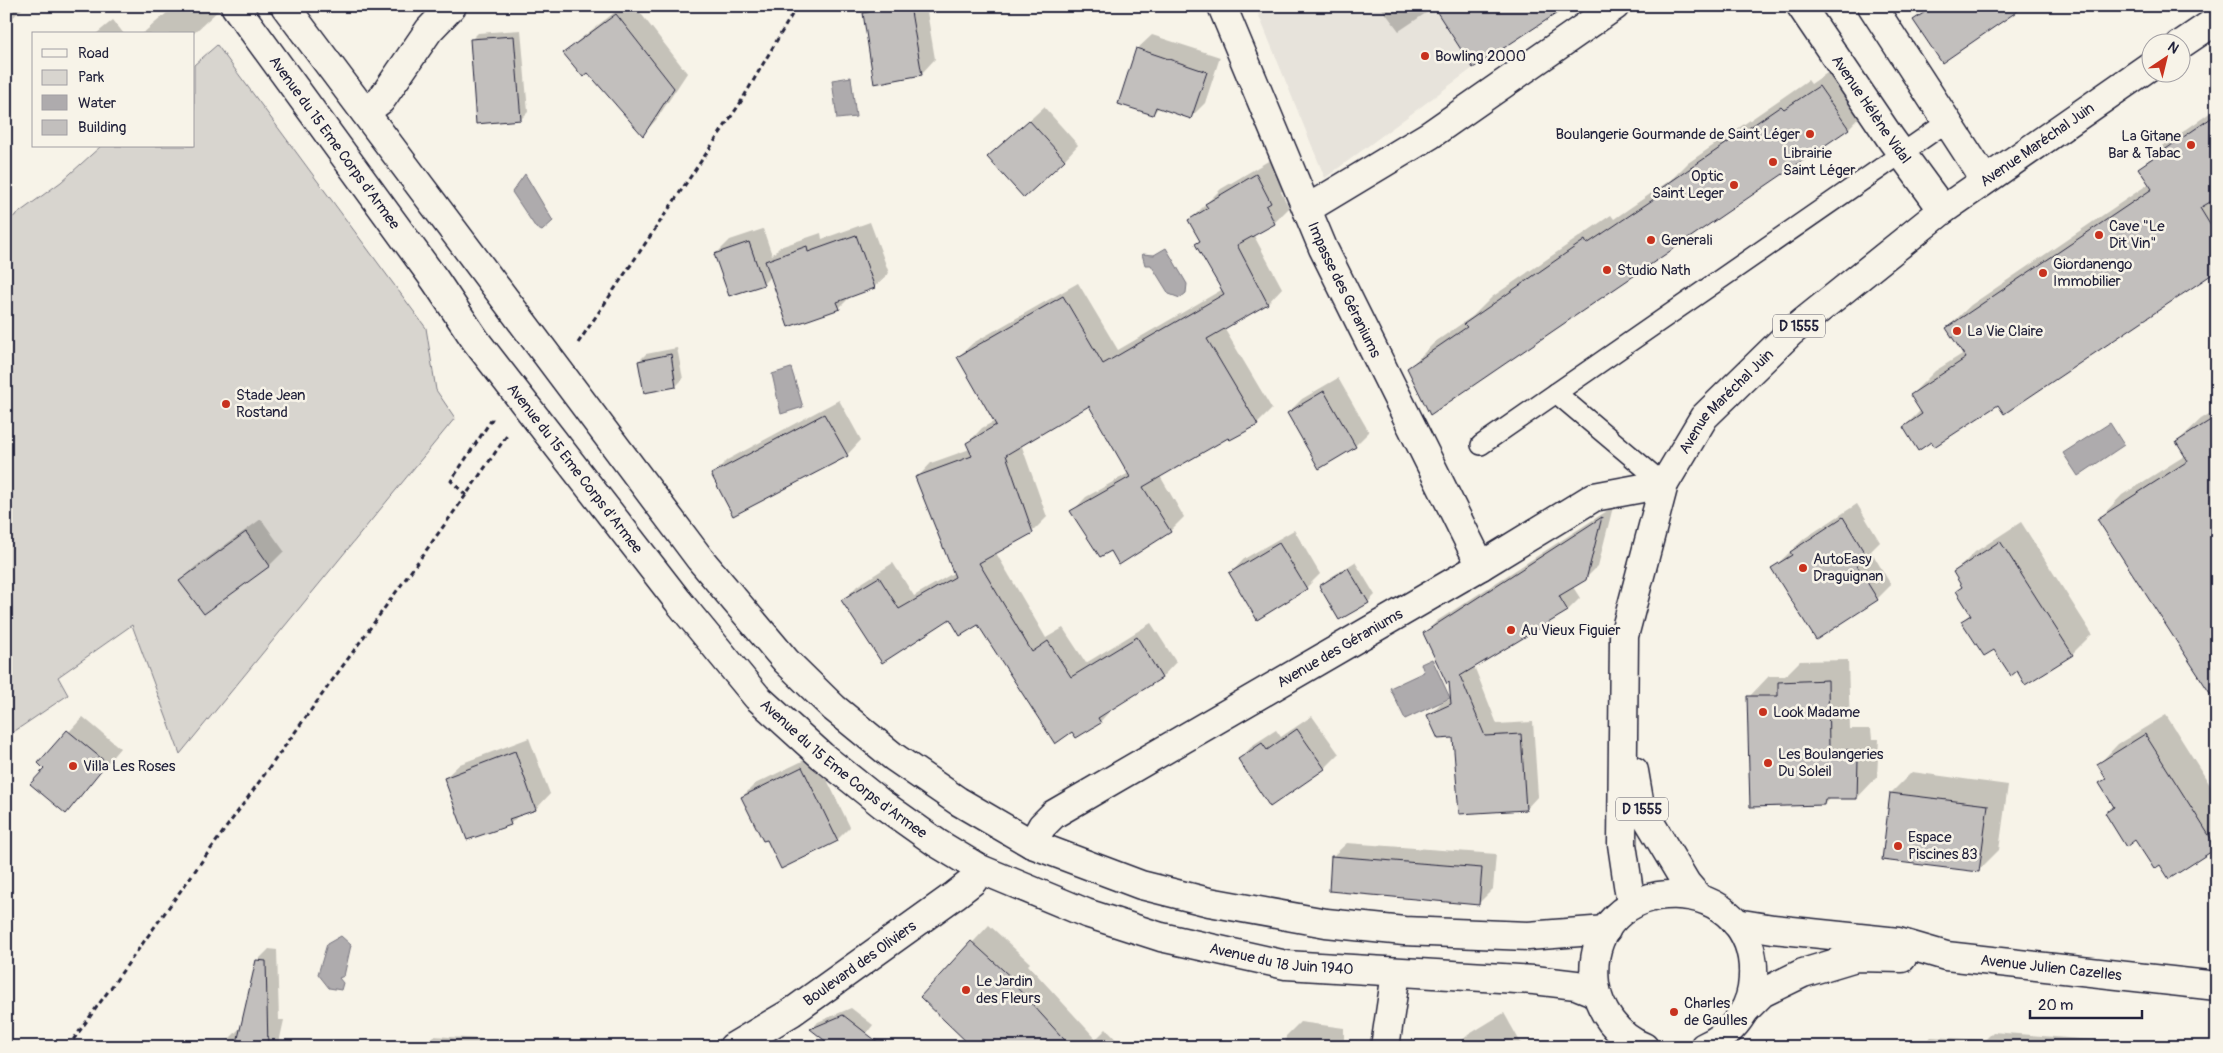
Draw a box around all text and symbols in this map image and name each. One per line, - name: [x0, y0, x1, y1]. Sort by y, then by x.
- legend: [32, 32, 195, 148]
- north arrow: [2140, 32, 2190, 82]
- text: N: [2164, 38, 2182, 57]
- text: Road: [78, 44, 109, 63]
- place label: Bowling 2000: [1435, 47, 1526, 66]
- marker: Bowling 2000: [1419, 50, 1431, 62]
- street label: Avenue du 15 Eme Corps d'Armee: [265, 52, 405, 233]
- street label: Avenue Hélène Vidal: [1828, 52, 1915, 167]
- text: Park: [78, 68, 105, 87]
- text: Water: [78, 94, 117, 113]
- street label: Avenue Maréchal Juin: [1976, 98, 2098, 191]
- text: Building: [78, 118, 126, 137]
- place label: Boulangerie Gourmande de Saint Léger: [1556, 125, 1801, 144]
- place label: La Gitane Bar & Tabac: [2108, 127, 2182, 163]
- marker: Boulangerie Gourmande de Saint Léger: [1804, 128, 1816, 140]
- marker: La Gitane Bar & Tabac: [2185, 139, 2197, 151]
- place label: Librairie Saint Léger: [1783, 144, 1856, 180]
- marker: Librairie Saint Léger: [1767, 156, 1779, 168]
- place label: Optic Saint Leger: [1652, 167, 1725, 203]
- marker: Optic Saint Leger: [1728, 179, 1740, 191]
- place label: Cave "Le Dit Vin": [2109, 217, 2165, 253]
- street label: Impasse des Géraniums: [1304, 219, 1386, 361]
- marker: Cave "Le Dit Vin": [2093, 229, 2105, 241]
- place label: Generali: [1661, 231, 1713, 250]
- marker: Generali: [1645, 234, 1657, 246]
- place label: Giordanengo Immobilier: [2053, 255, 2132, 291]
- place label: Studio Nath: [1617, 261, 1690, 280]
- marker: Studio Nath: [1601, 264, 1613, 276]
- marker: Giordanengo Immobilier: [2037, 267, 2049, 279]
- road number: D 1555: [1773, 314, 1825, 338]
- place label: La Vie Claire: [1967, 322, 2044, 341]
- marker: La Vie Claire: [1951, 325, 1963, 337]
- street label: Avenue Maréchal Juin: [1675, 345, 1778, 457]
- street label: Avenue du 15 Eme Corps d'Armee: [503, 380, 647, 558]
- place label: Stade Jean Rostand: [236, 386, 306, 422]
- marker: Stade Jean Rostand: [220, 398, 232, 410]
- place label: AutoEasy Draguignan: [1813, 550, 1884, 586]
- marker: AutoEasy Draguignan: [1797, 562, 1809, 574]
- street label: Avenue des Géraniums: [1273, 604, 1406, 692]
- place label: Au Vieux Figuier: [1521, 621, 1621, 640]
- marker: Au Vieux Figuier: [1505, 624, 1517, 636]
- street label: Avenue du 15 Eme Corps d'Armee: [756, 695, 931, 843]
- place label: Look Madame: [1773, 703, 1861, 722]
- marker: Look Madame: [1757, 706, 1769, 718]
- place label: Les Boulangeries Du Soleil: [1778, 745, 1884, 781]
- place label: Villa Les Roses: [83, 757, 176, 776]
- marker: Les Boulangeries Du Soleil: [1762, 757, 1774, 769]
- marker: Villa Les Roses: [67, 760, 79, 772]
- road number: D 1555: [1616, 798, 1668, 821]
- place label: Espace Piscines 83: [1908, 828, 1978, 864]
- marker: Espace Piscines 83: [1892, 840, 1904, 852]
- street label: Boulevard des Oliviers: [800, 916, 920, 1010]
- street label: Avenue du 18 Juin 1940: [1208, 939, 1354, 979]
- street label: Avenue Julien Cazelles: [1980, 950, 2123, 985]
- place label: Le Jardin des Fleurs: [976, 972, 1041, 1008]
- marker: Le Jardin des Fleurs: [960, 984, 972, 996]
- scale bar: [2030, 988, 2143, 1020]
- place label: Charles de Gaulles: [1684, 994, 1748, 1030]
- text: 20 m: [2038, 996, 2073, 1015]
- marker: Charles de Gaulles: [1668, 1006, 1680, 1018]

